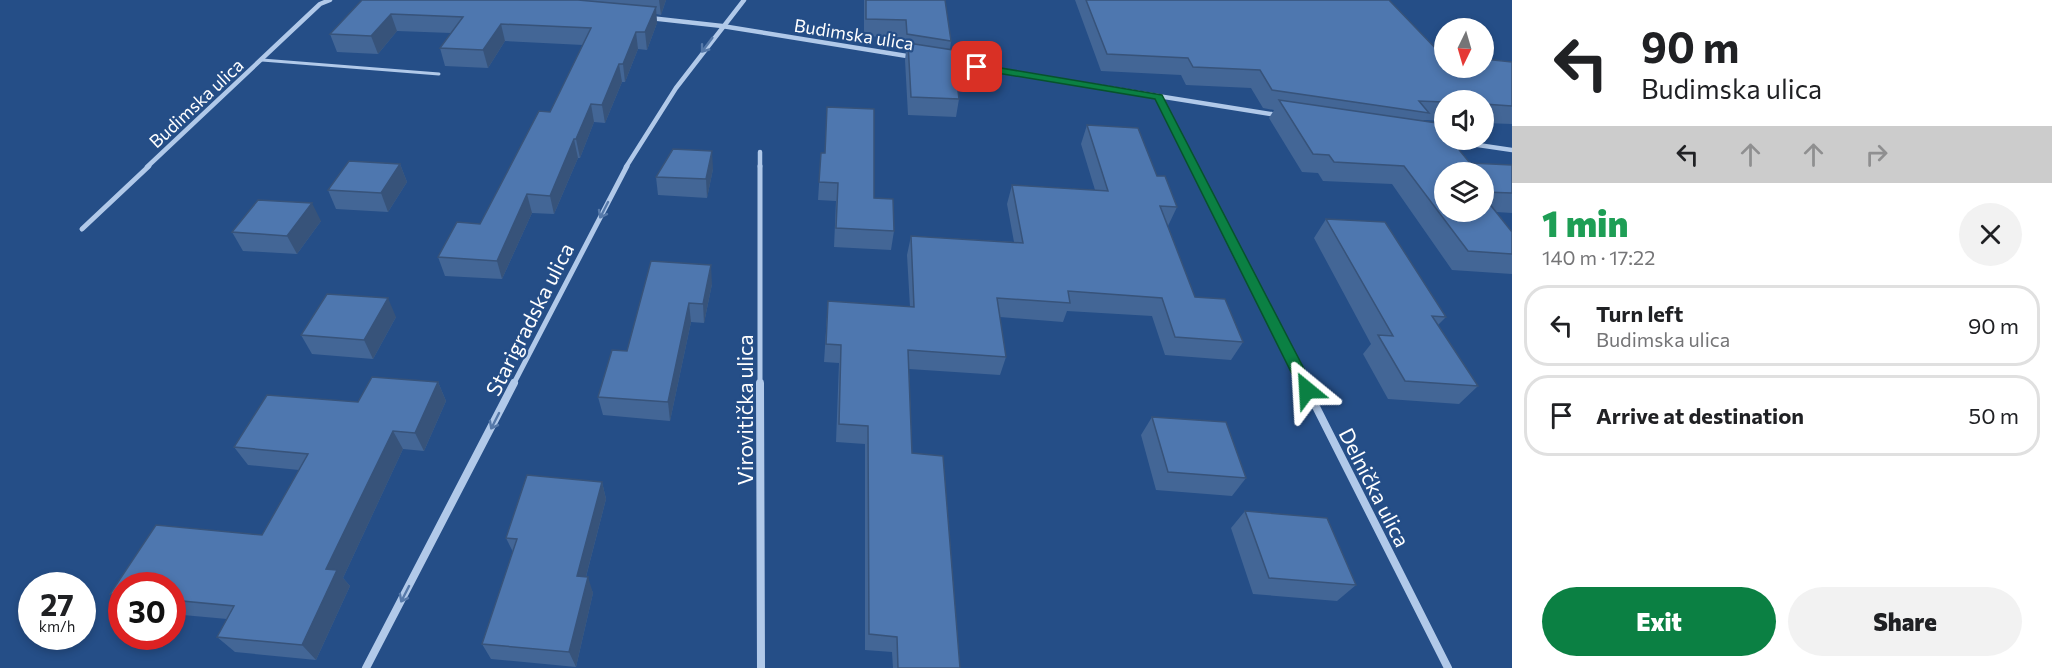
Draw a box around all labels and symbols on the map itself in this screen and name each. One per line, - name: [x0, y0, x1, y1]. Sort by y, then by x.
- street label: Budimska ulica: [793, 14, 915, 54]
- north arrow: [1434, 18, 1494, 78]
- one-way arrow: [701, 37, 714, 53]
- pin: [951, 41, 1002, 92]
- street label: Budimska ulica: [144, 54, 248, 152]
- one-way arrow: [598, 201, 609, 219]
- street label: Starigradska ulica: [480, 239, 578, 399]
- street label: Virovitička ulica: [732, 335, 757, 485]
- position arrow: [1275, 358, 1339, 422]
- one-way arrow: [488, 411, 500, 429]
- street label: Delnička ulica: [1334, 423, 1416, 551]
- speed limit sign: 30: [108, 572, 186, 650]
- one-way arrow: [399, 584, 410, 602]

